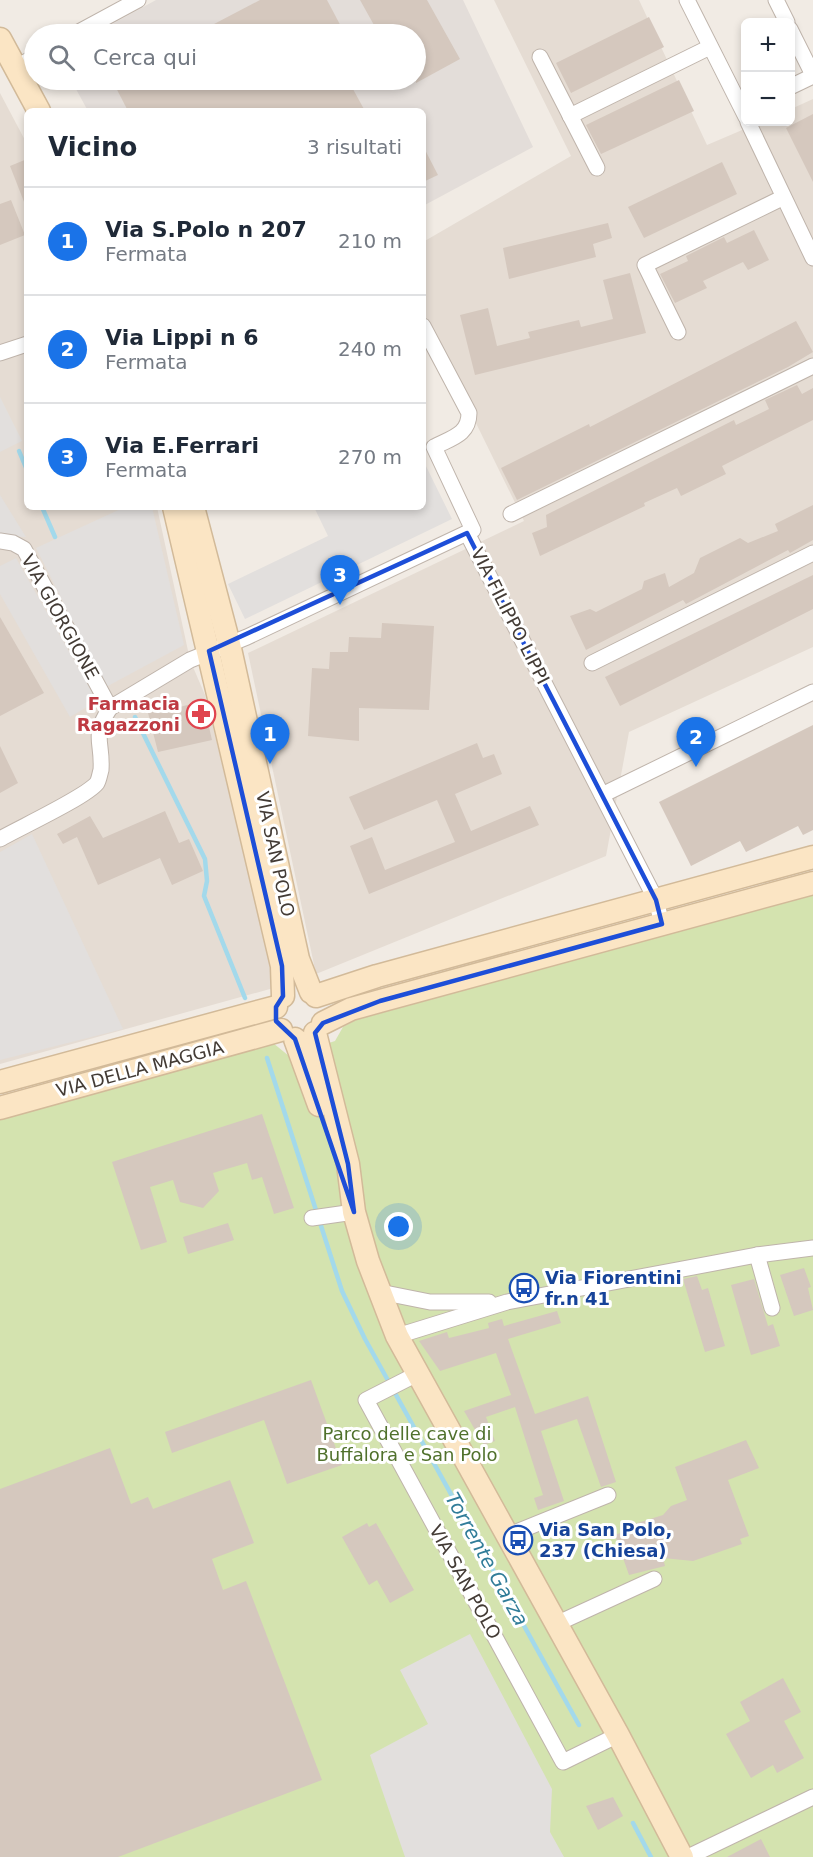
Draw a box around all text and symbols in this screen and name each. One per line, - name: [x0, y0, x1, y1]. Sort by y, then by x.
- map controls: [741, 18, 795, 126]
- button: +: [741, 18, 795, 72]
- search box: [24, 24, 426, 90]
- icon: search: [45, 41, 78, 74]
- text: Cerca qui: [93, 45, 197, 70]
- button: −: [741, 72, 795, 126]
- text: Vicino: [48, 132, 137, 162]
- text: 3 risultati: [307, 135, 402, 159]
- text: Via S.Polo n 207: [105, 217, 307, 242]
- text: 1: [61, 229, 74, 253]
- text: 210 m: [338, 229, 402, 253]
- text: Fermata: [105, 242, 187, 266]
- text: Via Lippi n 6: [105, 325, 259, 350]
- text: 2: [61, 337, 74, 361]
- text: 240 m: [338, 337, 402, 361]
- text: Fermata: [105, 350, 187, 374]
- text: Via E.Ferrari: [105, 433, 259, 458]
- text: 3: [61, 445, 74, 469]
- text: 270 m: [338, 445, 402, 469]
- text: Fermata: [105, 458, 187, 482]
- street label: VIA FILIPPO LIPPI: [467, 544, 554, 688]
- street label: VIA GIORGIONE: [17, 551, 104, 683]
- pin: 3: [320, 556, 360, 605]
- place label: Farmacia Ragazzoni: [77, 693, 180, 735]
- pharmacy icon: Farmacia Ragazzoni: [185, 698, 217, 730]
- pin: 1: [250, 714, 290, 764]
- pin: 2: [676, 718, 716, 767]
- street label: VIA SAN POLO: [252, 789, 299, 918]
- street label: VIA DELLA MAGGIA: [54, 1036, 227, 1101]
- your location: [384, 1212, 413, 1241]
- place label: Via Fiorentini fr.n 41: [545, 1267, 682, 1309]
- bus stop icon: Via Fiorentini fr.n 41: [508, 1272, 540, 1304]
- park label: Parco delle cave di Buffalora e San Polo: [317, 1423, 497, 1465]
- water label: Torrente Garza: [440, 1488, 534, 1630]
- place label: Via San Polo, 237 (Chiesa): [539, 1519, 672, 1561]
- street label: VIA SAN POLO: [425, 1521, 506, 1643]
- bus stop icon: Via San Polo, 237 (Chiesa): [502, 1524, 534, 1556]

